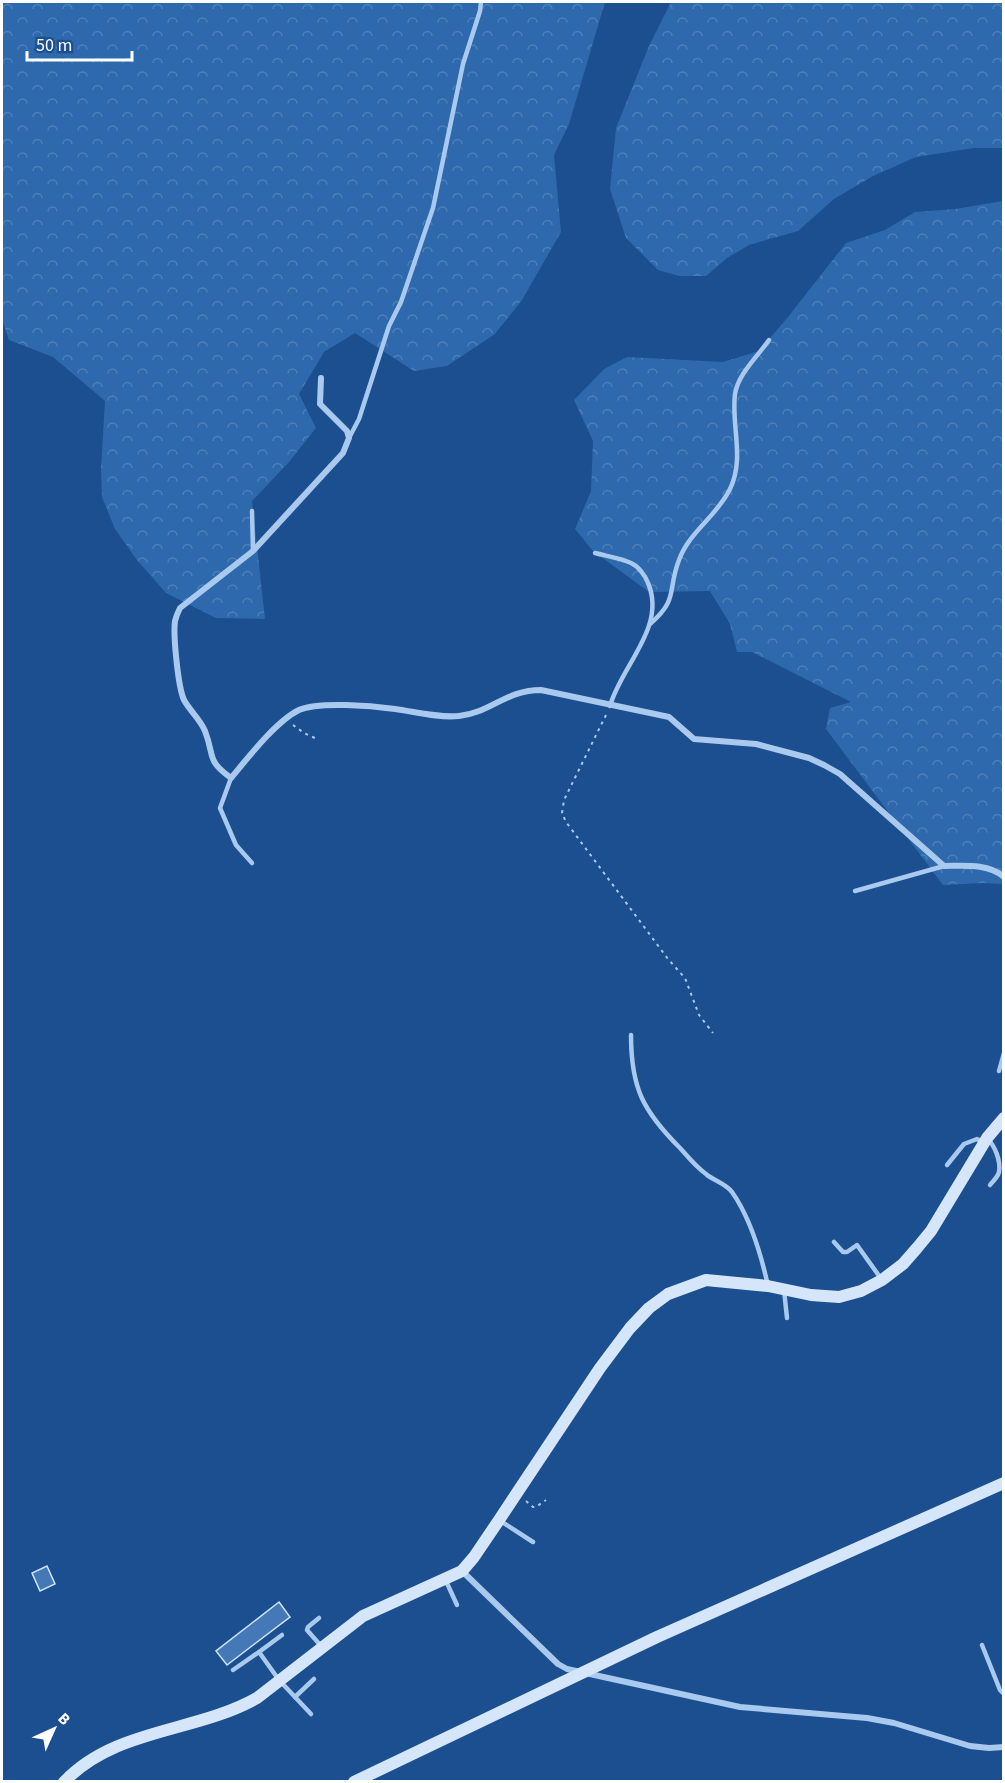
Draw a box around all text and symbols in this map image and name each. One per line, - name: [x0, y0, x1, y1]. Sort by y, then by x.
- scale bar: [27, 24, 132, 62]
- text: 50 m: [36, 33, 72, 58]
- north arrow: [24, 1699, 84, 1759]
- text: B: [53, 1708, 75, 1731]

